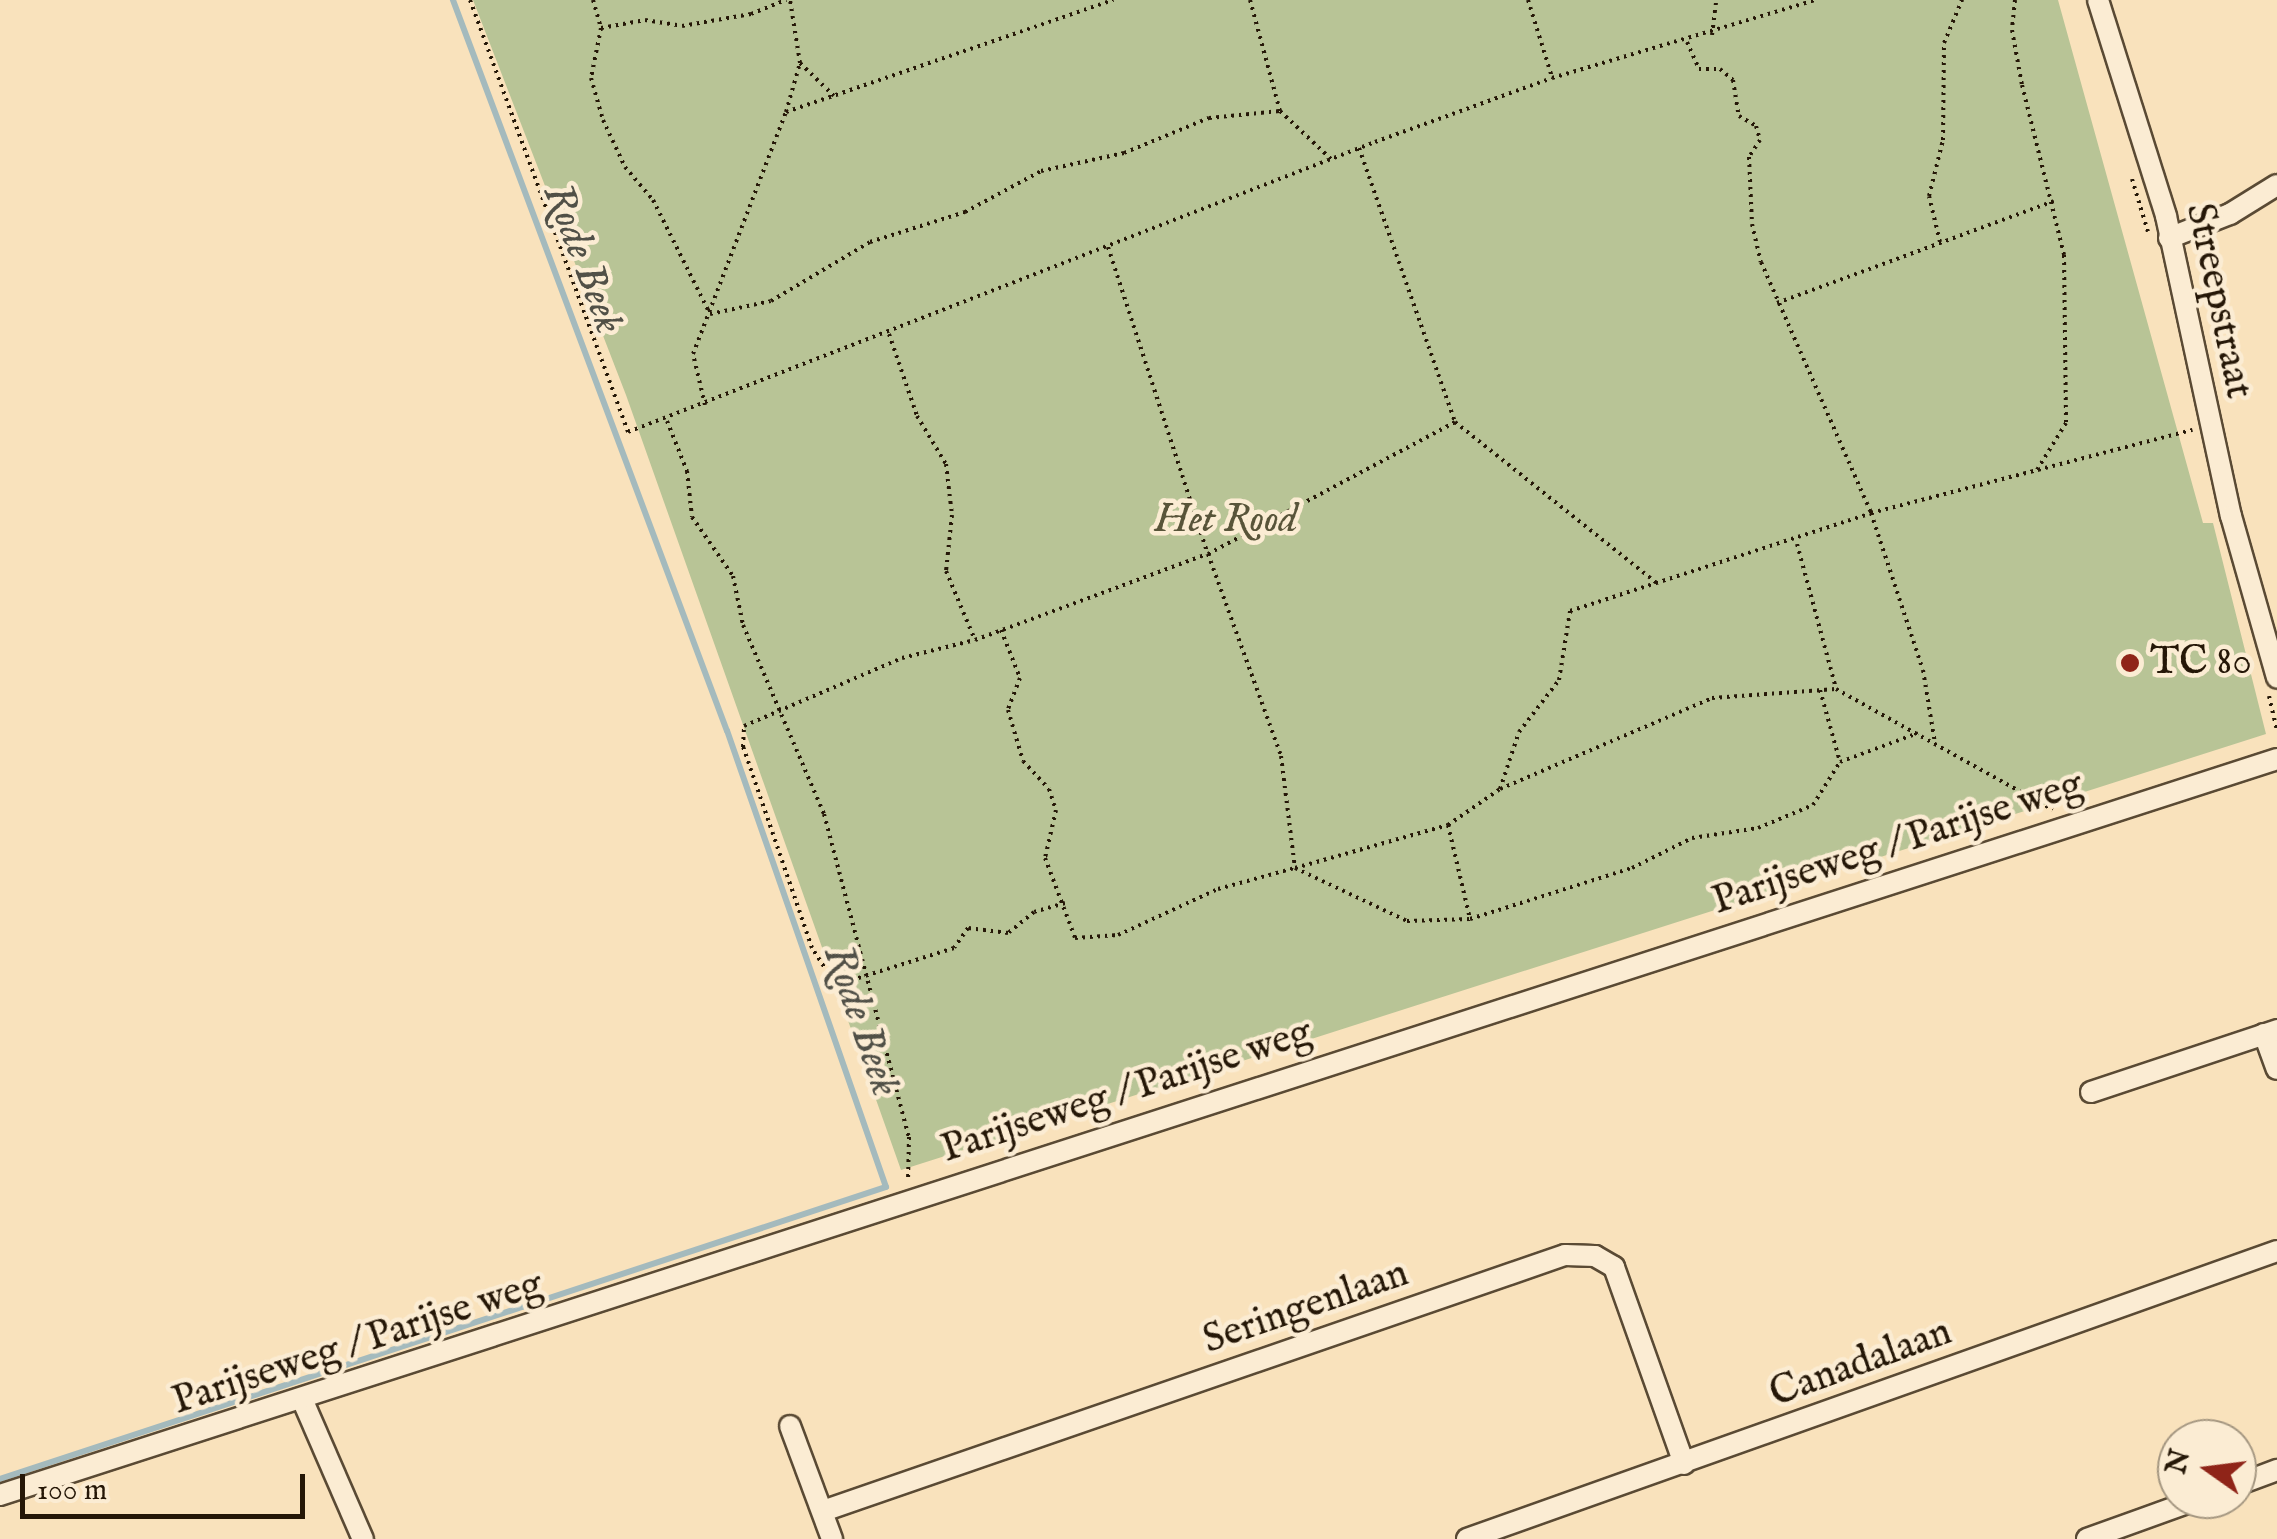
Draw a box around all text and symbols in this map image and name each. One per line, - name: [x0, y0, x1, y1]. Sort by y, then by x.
- water label: Rode Beek: [531, 177, 633, 341]
- street label: Streepstraat: [2174, 199, 2262, 403]
- park label: Het Rood: [1155, 497, 1297, 545]
- place label: TC 80: [2150, 639, 2252, 687]
- marker: TC 80: [2119, 652, 2141, 674]
- street label: Parijseweg / Parijse weg: [1707, 761, 2089, 927]
- water label: Rode Beek: [811, 939, 909, 1103]
- street label: Parijseweg / Parijse weg: [936, 1009, 1318, 1175]
- street label: Seringenlaan: [1197, 1251, 1415, 1365]
- street label: Parijseweg / Parijse weg: [167, 1261, 549, 1427]
- street label: Canadalaan: [1764, 1309, 1958, 1419]
- north arrow: [2157, 1419, 2257, 1519]
- text: N: [2159, 1446, 2199, 1478]
- scale bar: [25, 1454, 310, 1516]
- text: 100 m: [37, 1472, 107, 1510]

